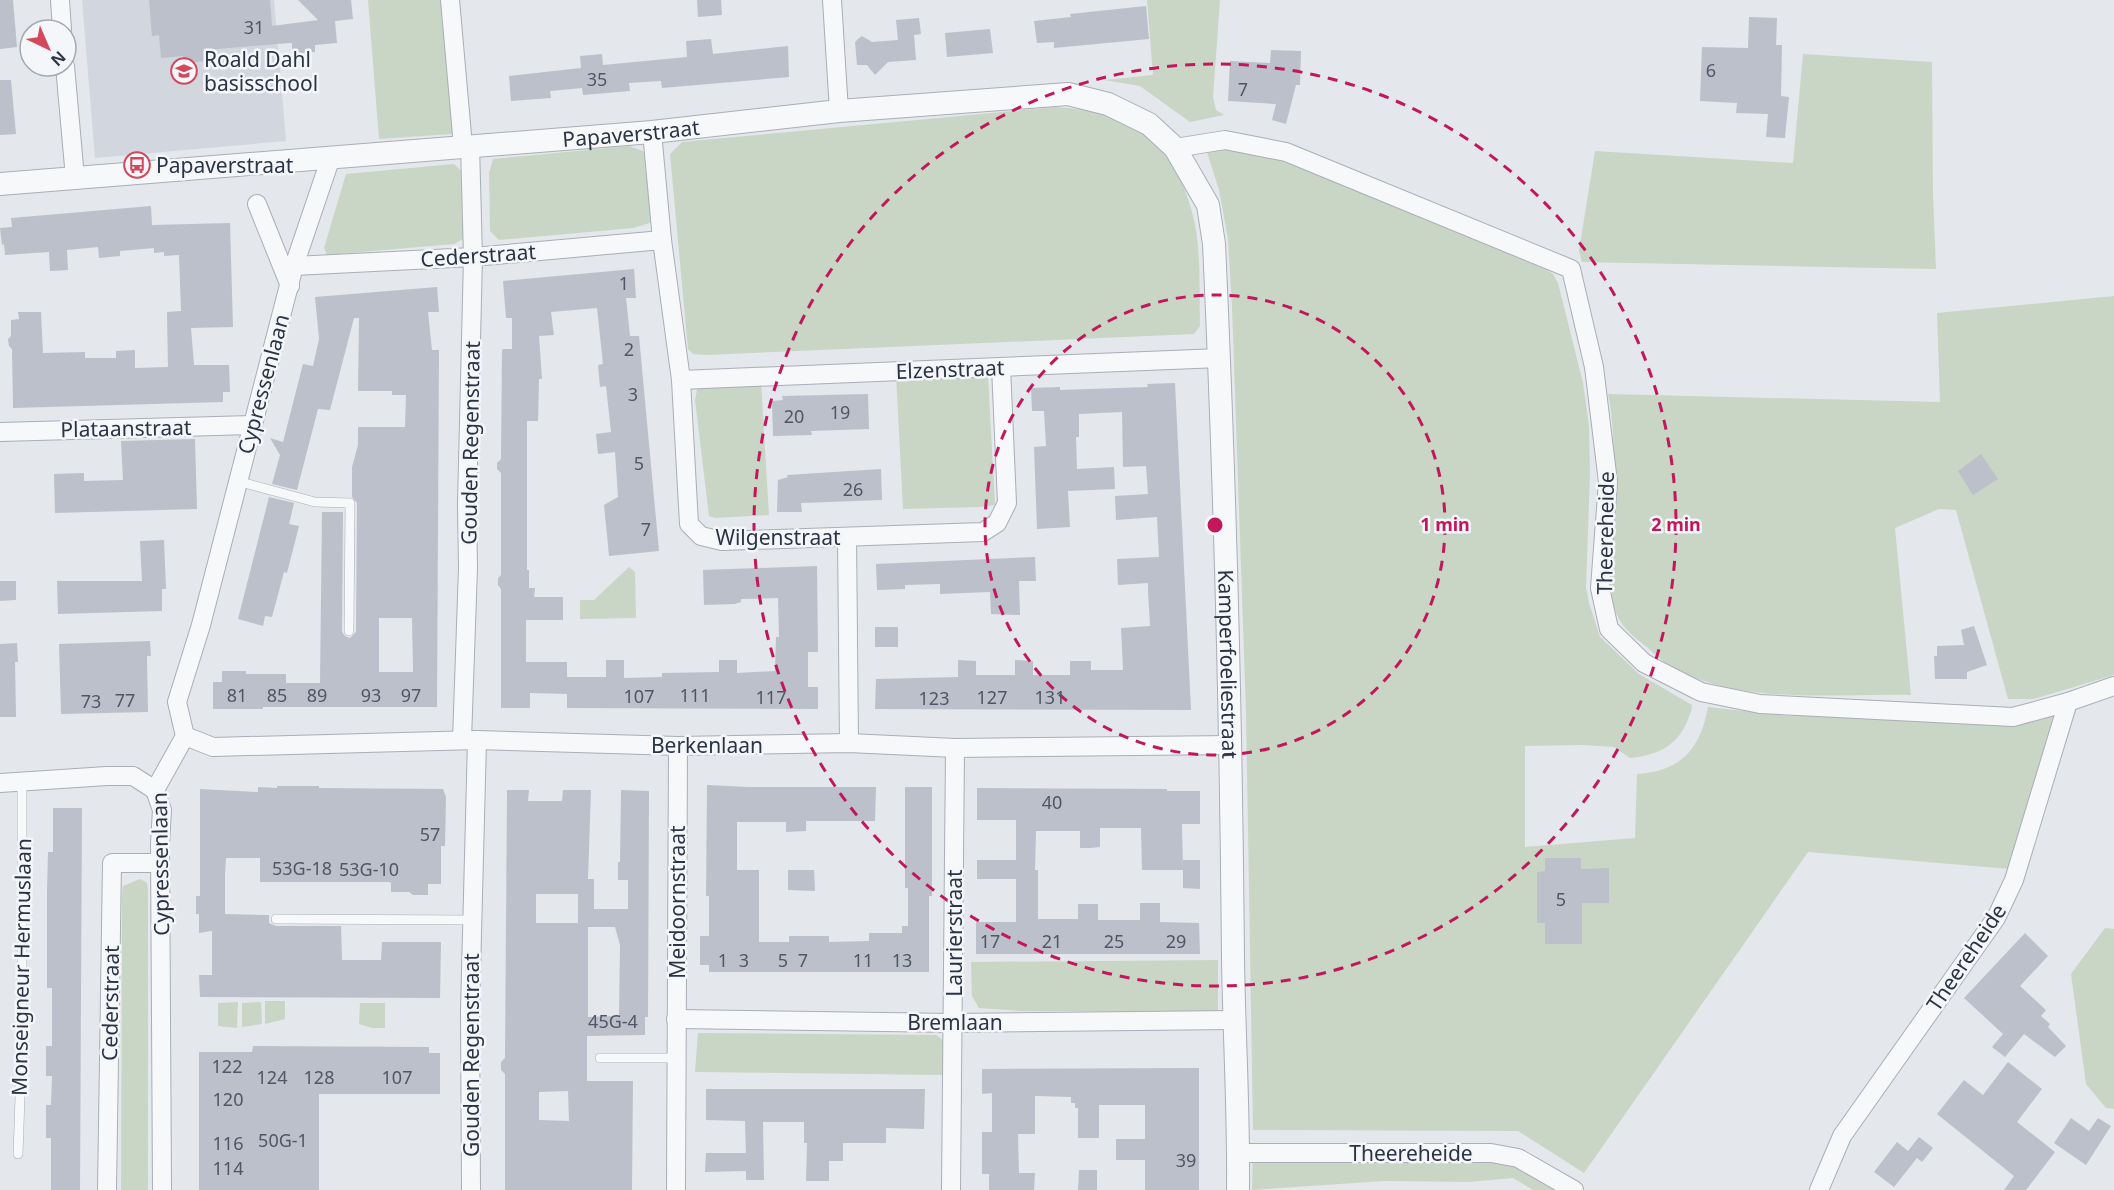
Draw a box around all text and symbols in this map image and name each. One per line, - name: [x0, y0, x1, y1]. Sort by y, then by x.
- house number: 31: [244, 15, 264, 39]
- north arrow: [18, 18, 78, 78]
- place label: Roald Dahl basisschool: [204, 45, 318, 97]
- text: N: [46, 46, 71, 71]
- school or university icon: Roald Dahl basisschool: [169, 56, 199, 86]
- house number: 6: [1706, 58, 1716, 82]
- house number: 35: [587, 67, 607, 91]
- house number: 7: [1238, 77, 1248, 101]
- street label: Papaverstraat: [561, 113, 701, 153]
- bus stop icon: Papaverstraat: [122, 150, 152, 180]
- place label: Papaverstraat: [156, 151, 294, 179]
- street label: Cederstraat: [419, 237, 537, 273]
- house number: 1: [619, 271, 629, 295]
- street label: Cypressenlaan: [231, 311, 295, 457]
- house number: 2: [624, 337, 634, 361]
- street label: Gouden Regenstraat: [454, 340, 486, 545]
- street label: Elzenstraat: [895, 353, 1005, 385]
- house number: 3: [628, 382, 638, 406]
- house number: 19: [830, 400, 850, 424]
- house number: 20: [784, 404, 804, 428]
- street label: Plataanstraat: [60, 413, 192, 443]
- house number: 5: [634, 451, 644, 475]
- street label: Theereheide: [1590, 471, 1620, 595]
- house number: 26: [843, 477, 863, 501]
- text: 1 min: [1420, 512, 1470, 536]
- text: 2 min: [1651, 512, 1701, 536]
- centre of rings: [1205, 515, 1225, 535]
- house number: 7: [641, 517, 651, 541]
- street label: Wilgenstraat: [715, 523, 841, 551]
- street label: Kamperfoeliestraat: [1212, 569, 1244, 760]
- house number: 81: [227, 683, 247, 707]
- house number: 85: [267, 683, 287, 707]
- house number: 89: [307, 683, 327, 707]
- house number: 93: [361, 683, 381, 707]
- house number: 97: [401, 683, 421, 707]
- house number: 111: [680, 683, 710, 707]
- house number: 107: [624, 684, 654, 708]
- house number: 117: [756, 685, 786, 709]
- house number: 127: [977, 685, 1007, 709]
- house number: 131: [1035, 685, 1065, 709]
- house number: 123: [919, 686, 949, 710]
- house number: 77: [115, 688, 135, 712]
- house number: 73: [81, 689, 101, 713]
- street label: Berkenlaan: [651, 731, 763, 759]
- house number: 40: [1042, 790, 1062, 814]
- street label: Cypressenlaan: [145, 792, 175, 936]
- house number: 57: [420, 822, 440, 846]
- street label: Meidoornstraat: [663, 825, 691, 979]
- street label: Monseigneur Hermuslaan: [5, 838, 37, 1096]
- house number: 53G-18: [272, 856, 332, 880]
- house number: 53G-10: [339, 857, 399, 881]
- street label: Laurierstraat: [940, 869, 968, 997]
- house number: 5: [1556, 887, 1566, 911]
- street label: Theereheide: [1920, 898, 2012, 1016]
- house number: 17: [980, 929, 1000, 953]
- house number: 21: [1042, 929, 1062, 953]
- house number: 25: [1104, 929, 1124, 953]
- house number: 29: [1166, 929, 1186, 953]
- street label: Cederstraat: [95, 945, 125, 1061]
- house number: 1: [718, 948, 728, 972]
- house number: 3: [739, 948, 749, 972]
- house number: 5: [778, 948, 788, 972]
- house number: 7: [798, 948, 808, 972]
- house number: 11: [853, 948, 873, 972]
- house number: 13: [892, 948, 912, 972]
- street label: Gouden Regenstraat: [457, 953, 485, 1157]
- street label: Bremlaan: [907, 1008, 1003, 1036]
- house number: 45G-4: [588, 1009, 638, 1033]
- house number: 122: [212, 1054, 242, 1078]
- house number: 124: [257, 1065, 287, 1089]
- house number: 128: [304, 1065, 334, 1089]
- house number: 107: [382, 1065, 412, 1089]
- house number: 120: [213, 1087, 243, 1111]
- house number: 50G-1: [258, 1128, 308, 1152]
- house number: 116: [213, 1131, 243, 1155]
- street label: Theereheide: [1349, 1139, 1473, 1167]
- house number: 39: [1176, 1148, 1196, 1172]
- house number: 114: [213, 1156, 243, 1180]

